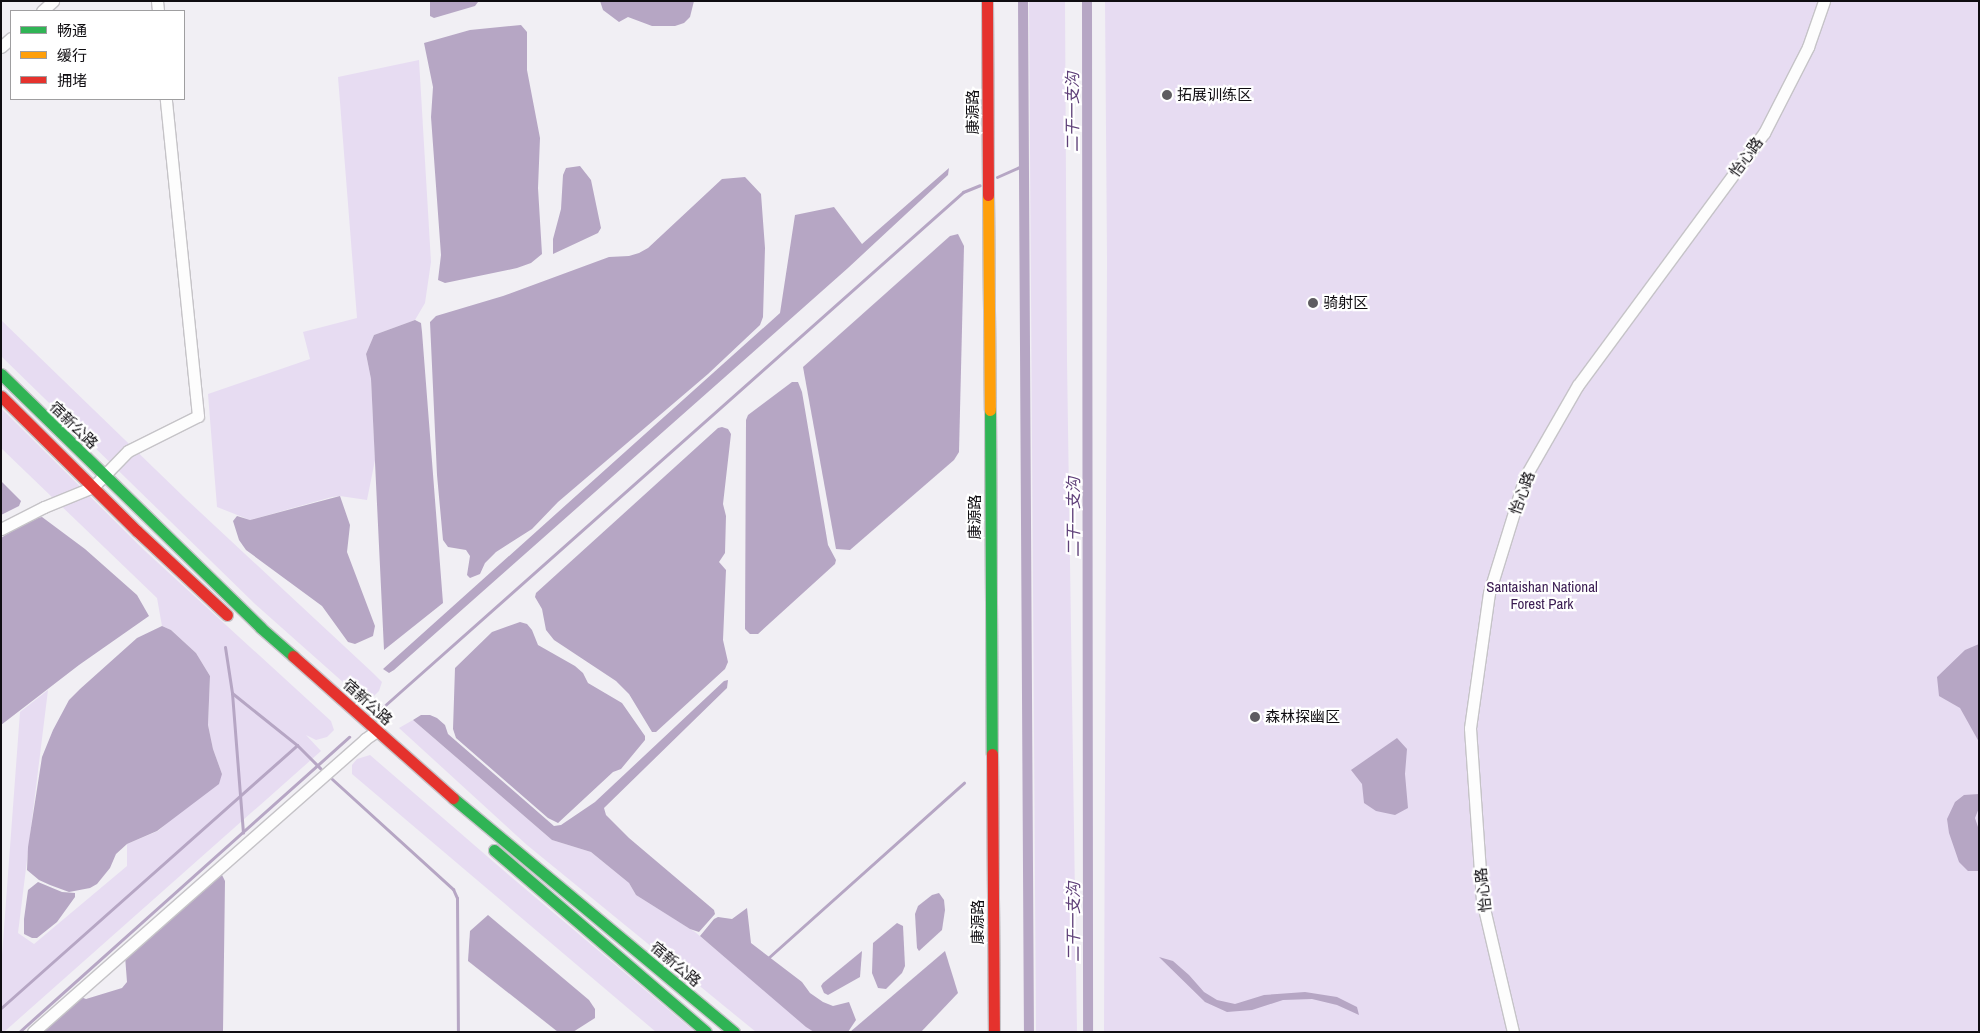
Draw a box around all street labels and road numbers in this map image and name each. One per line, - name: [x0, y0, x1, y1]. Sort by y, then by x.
- street label: 康源路: [964, 90, 982, 134]
- street label: 怡心路: [1725, 134, 1767, 180]
- street label: 宿新公路: [46, 398, 102, 452]
- street label: 怡心路: [1506, 469, 1538, 517]
- street label: 康源路: [966, 495, 984, 539]
- street label: 宿新公路: [340, 675, 396, 729]
- street label: 怡心路: [1471, 867, 1495, 913]
- street label: 康源路: [969, 900, 987, 944]
- street label: 宿新公路: [647, 938, 705, 990]

